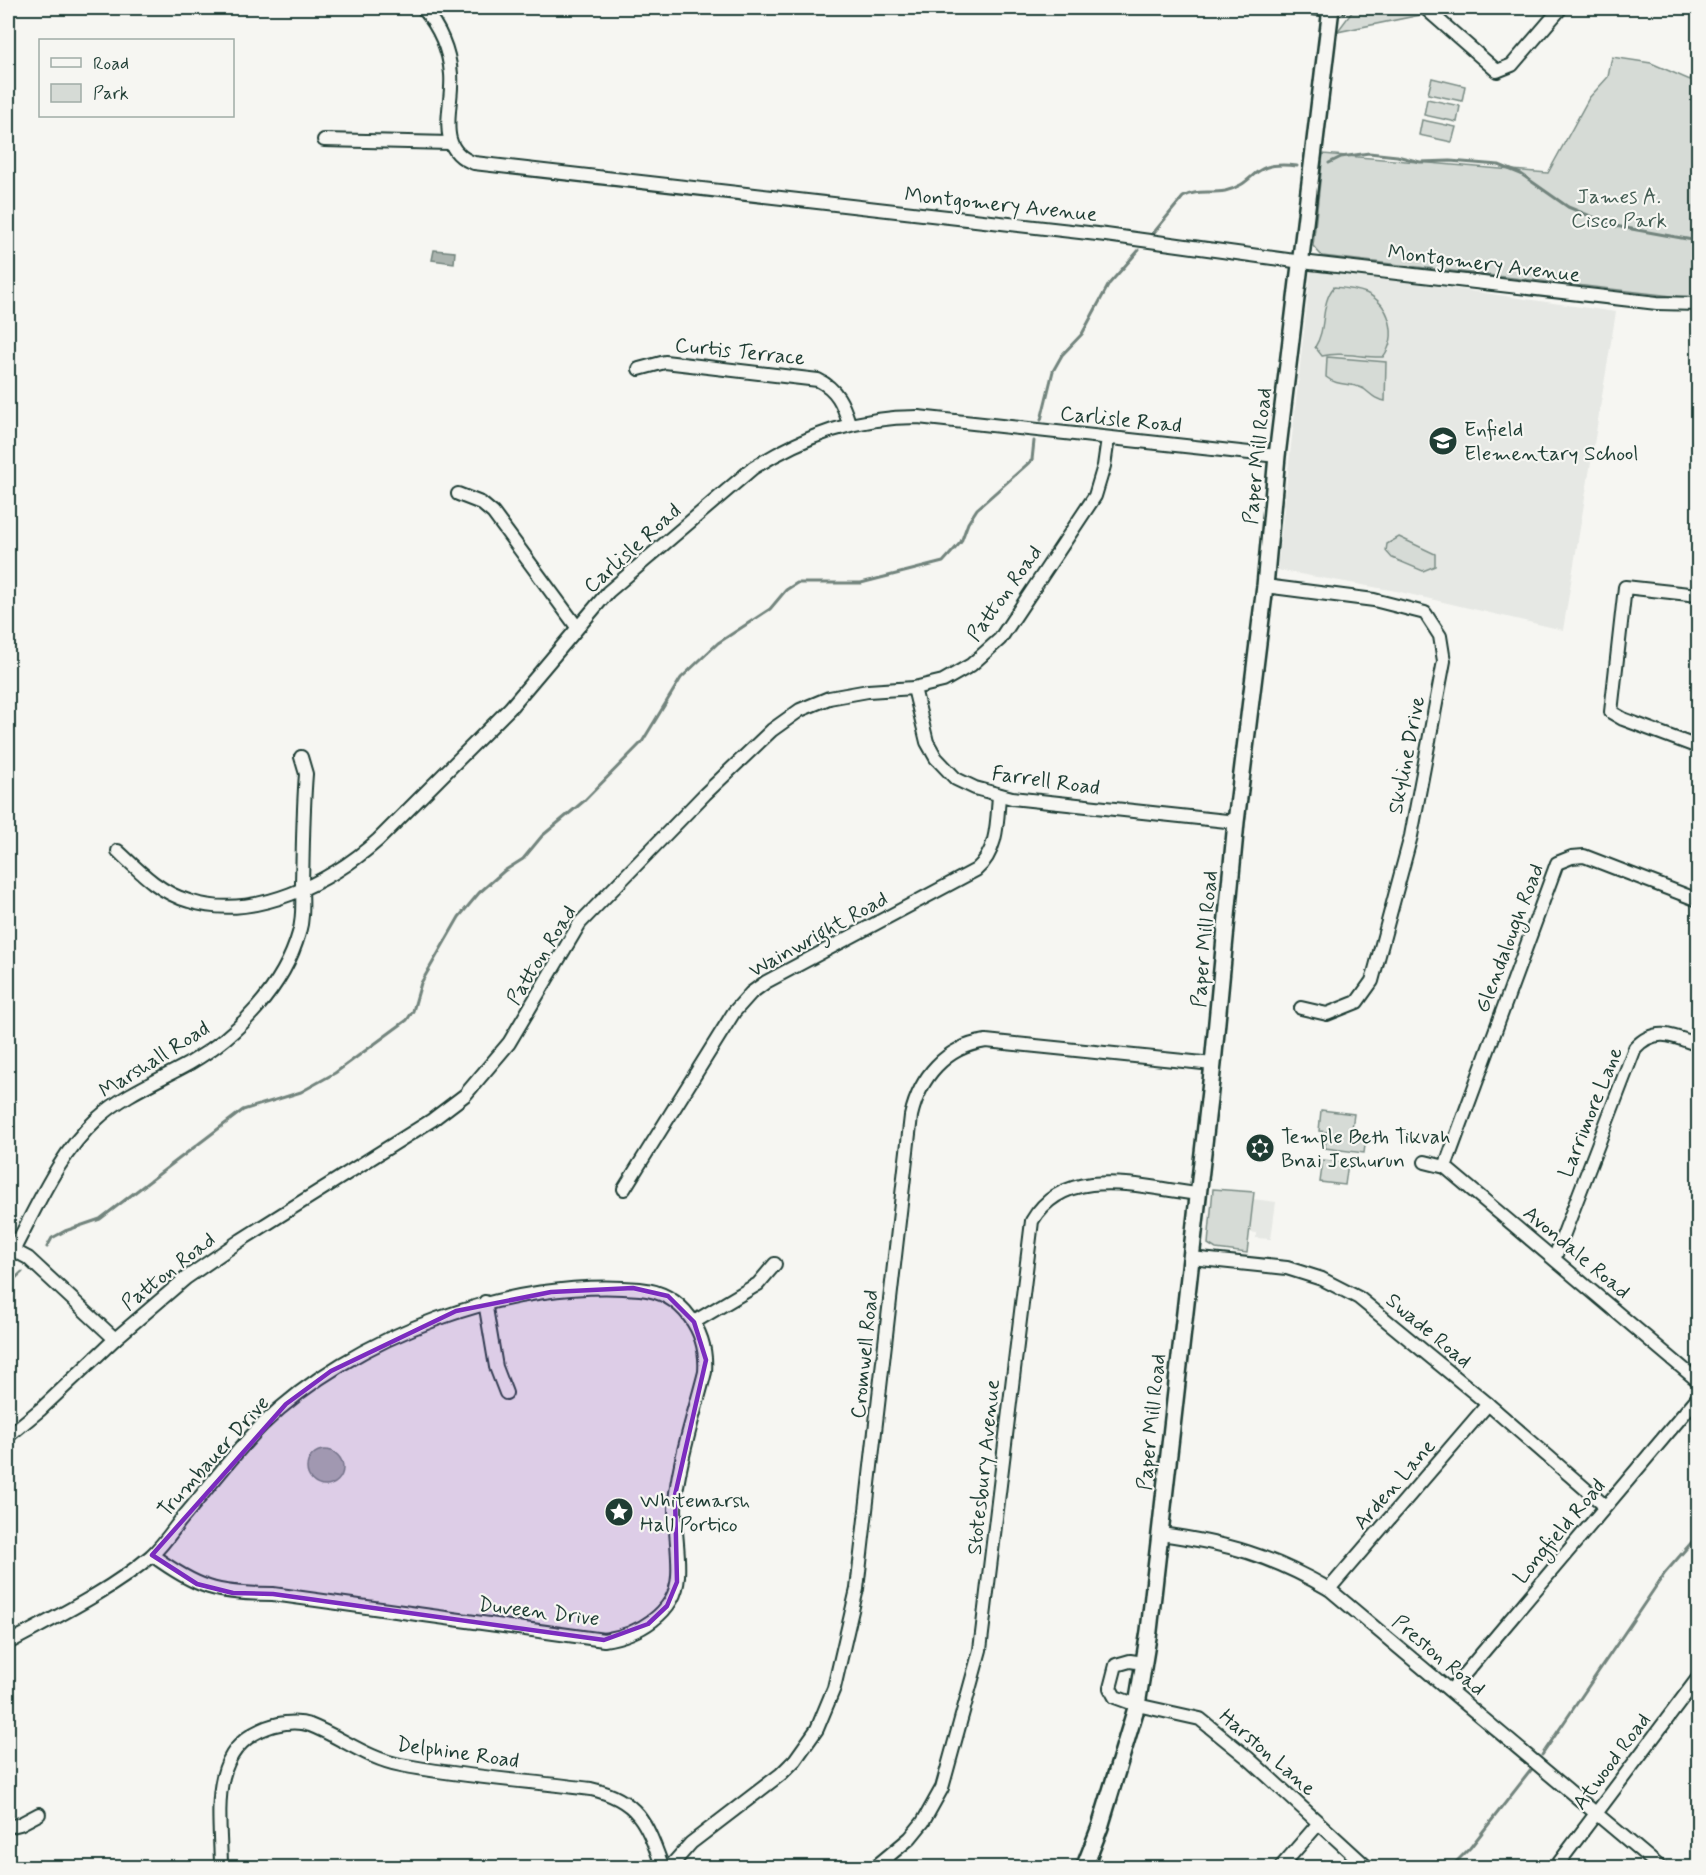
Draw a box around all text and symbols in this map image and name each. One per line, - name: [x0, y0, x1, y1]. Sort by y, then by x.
- legend: [39, 39, 234, 117]
- text: Road: [93, 52, 129, 76]
- text: Park: [93, 82, 129, 106]
- street label: Montgomery Avenue: [903, 181, 1099, 229]
- park label: James A. Cisco Park: [1571, 183, 1667, 235]
- street label: Montgomery Avenue: [1386, 238, 1582, 290]
- street label: Curtis Terrace: [673, 331, 806, 373]
- street label: Paper Mill Road: [1237, 386, 1279, 526]
- street label: Carlisle Road: [1059, 400, 1183, 440]
- place label: Enfield Elementary School: [1464, 416, 1639, 468]
- school or university icon: Enfield Elementary School: [1427, 425, 1459, 457]
- street label: Carlisle Road: [578, 497, 687, 600]
- street label: Patton Road: [960, 540, 1049, 647]
- street label: Skyline Drive: [1382, 694, 1432, 817]
- street label: Farrell Road: [990, 760, 1101, 802]
- street label: Glendalough Road: [1469, 860, 1552, 1017]
- street label: Paper Mill Road: [1185, 870, 1225, 1009]
- street label: Wainwright Road: [744, 885, 894, 986]
- street label: Patton Road: [500, 900, 583, 1011]
- street label: Marshall Road: [94, 1015, 215, 1105]
- street label: Larrimore Lane: [1552, 1043, 1630, 1182]
- place label: Temple Beth Tikvah Bnai Jeshurun: [1281, 1123, 1451, 1175]
- synagogue icon: Temple Beth Tikvah Bnai Jeshurun: [1244, 1132, 1276, 1164]
- street label: Avondale Road: [1517, 1200, 1636, 1306]
- street label: Patton Road: [116, 1226, 221, 1317]
- street label: Swade Road: [1380, 1287, 1477, 1375]
- street label: Cromwell Road: [844, 1288, 886, 1420]
- street label: Paper Mill Road: [1131, 1352, 1173, 1492]
- street label: Stotesbury Avenue: [961, 1378, 1007, 1556]
- street label: Trumbauer Drive: [152, 1390, 276, 1524]
- street label: Arden Lane: [1347, 1433, 1442, 1536]
- street label: Longfield Road: [1507, 1473, 1613, 1591]
- place label: Whitemarsh Hall Portico: [640, 1487, 750, 1539]
- place icon: Whitemarsh Hall Portico: [603, 1496, 635, 1528]
- street label: Duveen Drive: [477, 1591, 601, 1633]
- street label: Preston Road: [1386, 1609, 1491, 1703]
- street label: Harston Lane: [1213, 1703, 1322, 1803]
- street label: Atwood Road: [1566, 1707, 1657, 1816]
- street label: Delphine Road: [395, 1731, 521, 1775]

